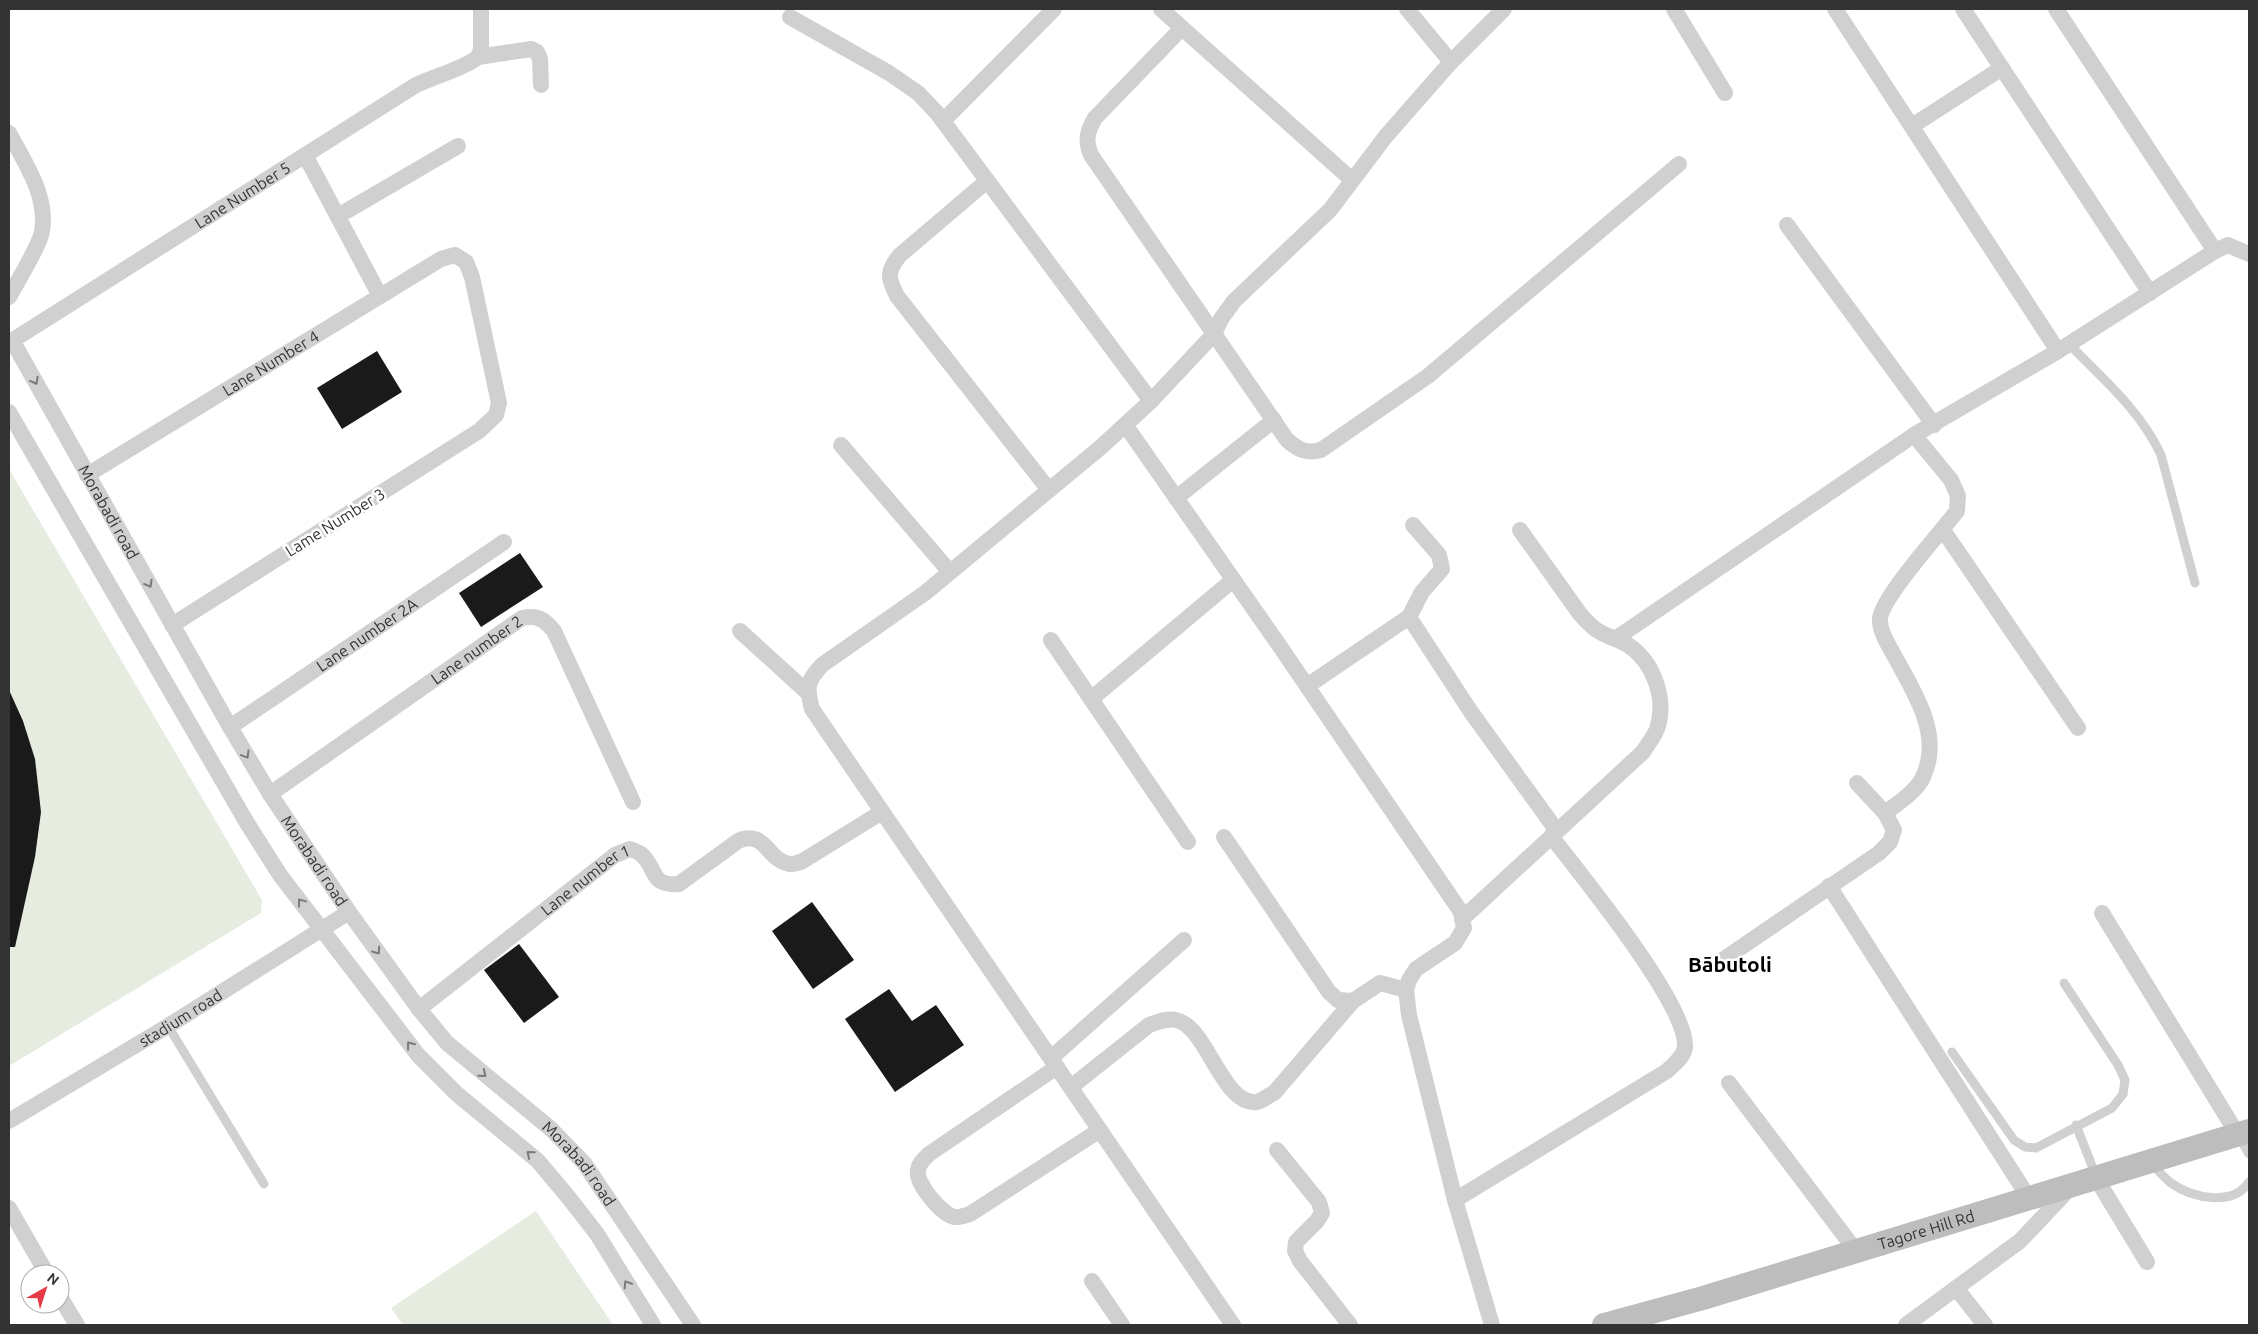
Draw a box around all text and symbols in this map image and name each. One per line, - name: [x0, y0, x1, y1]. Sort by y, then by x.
- street label: Lane Number 5: [191, 158, 293, 232]
- street label: Lane Number 4: [219, 327, 322, 399]
- one-way arrow: [29, 375, 39, 384]
- street label: Morabadi road: [75, 462, 142, 562]
- street label: Lame Number 3: [282, 484, 388, 560]
- one-way arrow: [142, 578, 152, 587]
- street label: Lane number 2A: [313, 594, 421, 675]
- street label: Lane number 2: [428, 612, 526, 688]
- one-way arrow: [240, 750, 250, 759]
- street label: Morabadi road: [278, 812, 351, 909]
- street label: Lane number 1: [537, 841, 633, 919]
- one-way arrow: [298, 898, 307, 908]
- one-way arrow: [371, 945, 380, 955]
- district label: Bābutoli: [1688, 952, 1772, 976]
- street label: stadium road: [136, 985, 225, 1050]
- one-way arrow: [407, 1041, 416, 1051]
- one-way arrow: [477, 1068, 486, 1076]
- street label: Morabadi road: [539, 1117, 619, 1209]
- one-way arrow: [526, 1151, 535, 1160]
- street label: Tagore Hill Rd: [1876, 1206, 1977, 1253]
- north arrow: [20, 1264, 70, 1314]
- text: N: [44, 1269, 62, 1288]
- one-way arrow: [624, 1280, 633, 1289]

